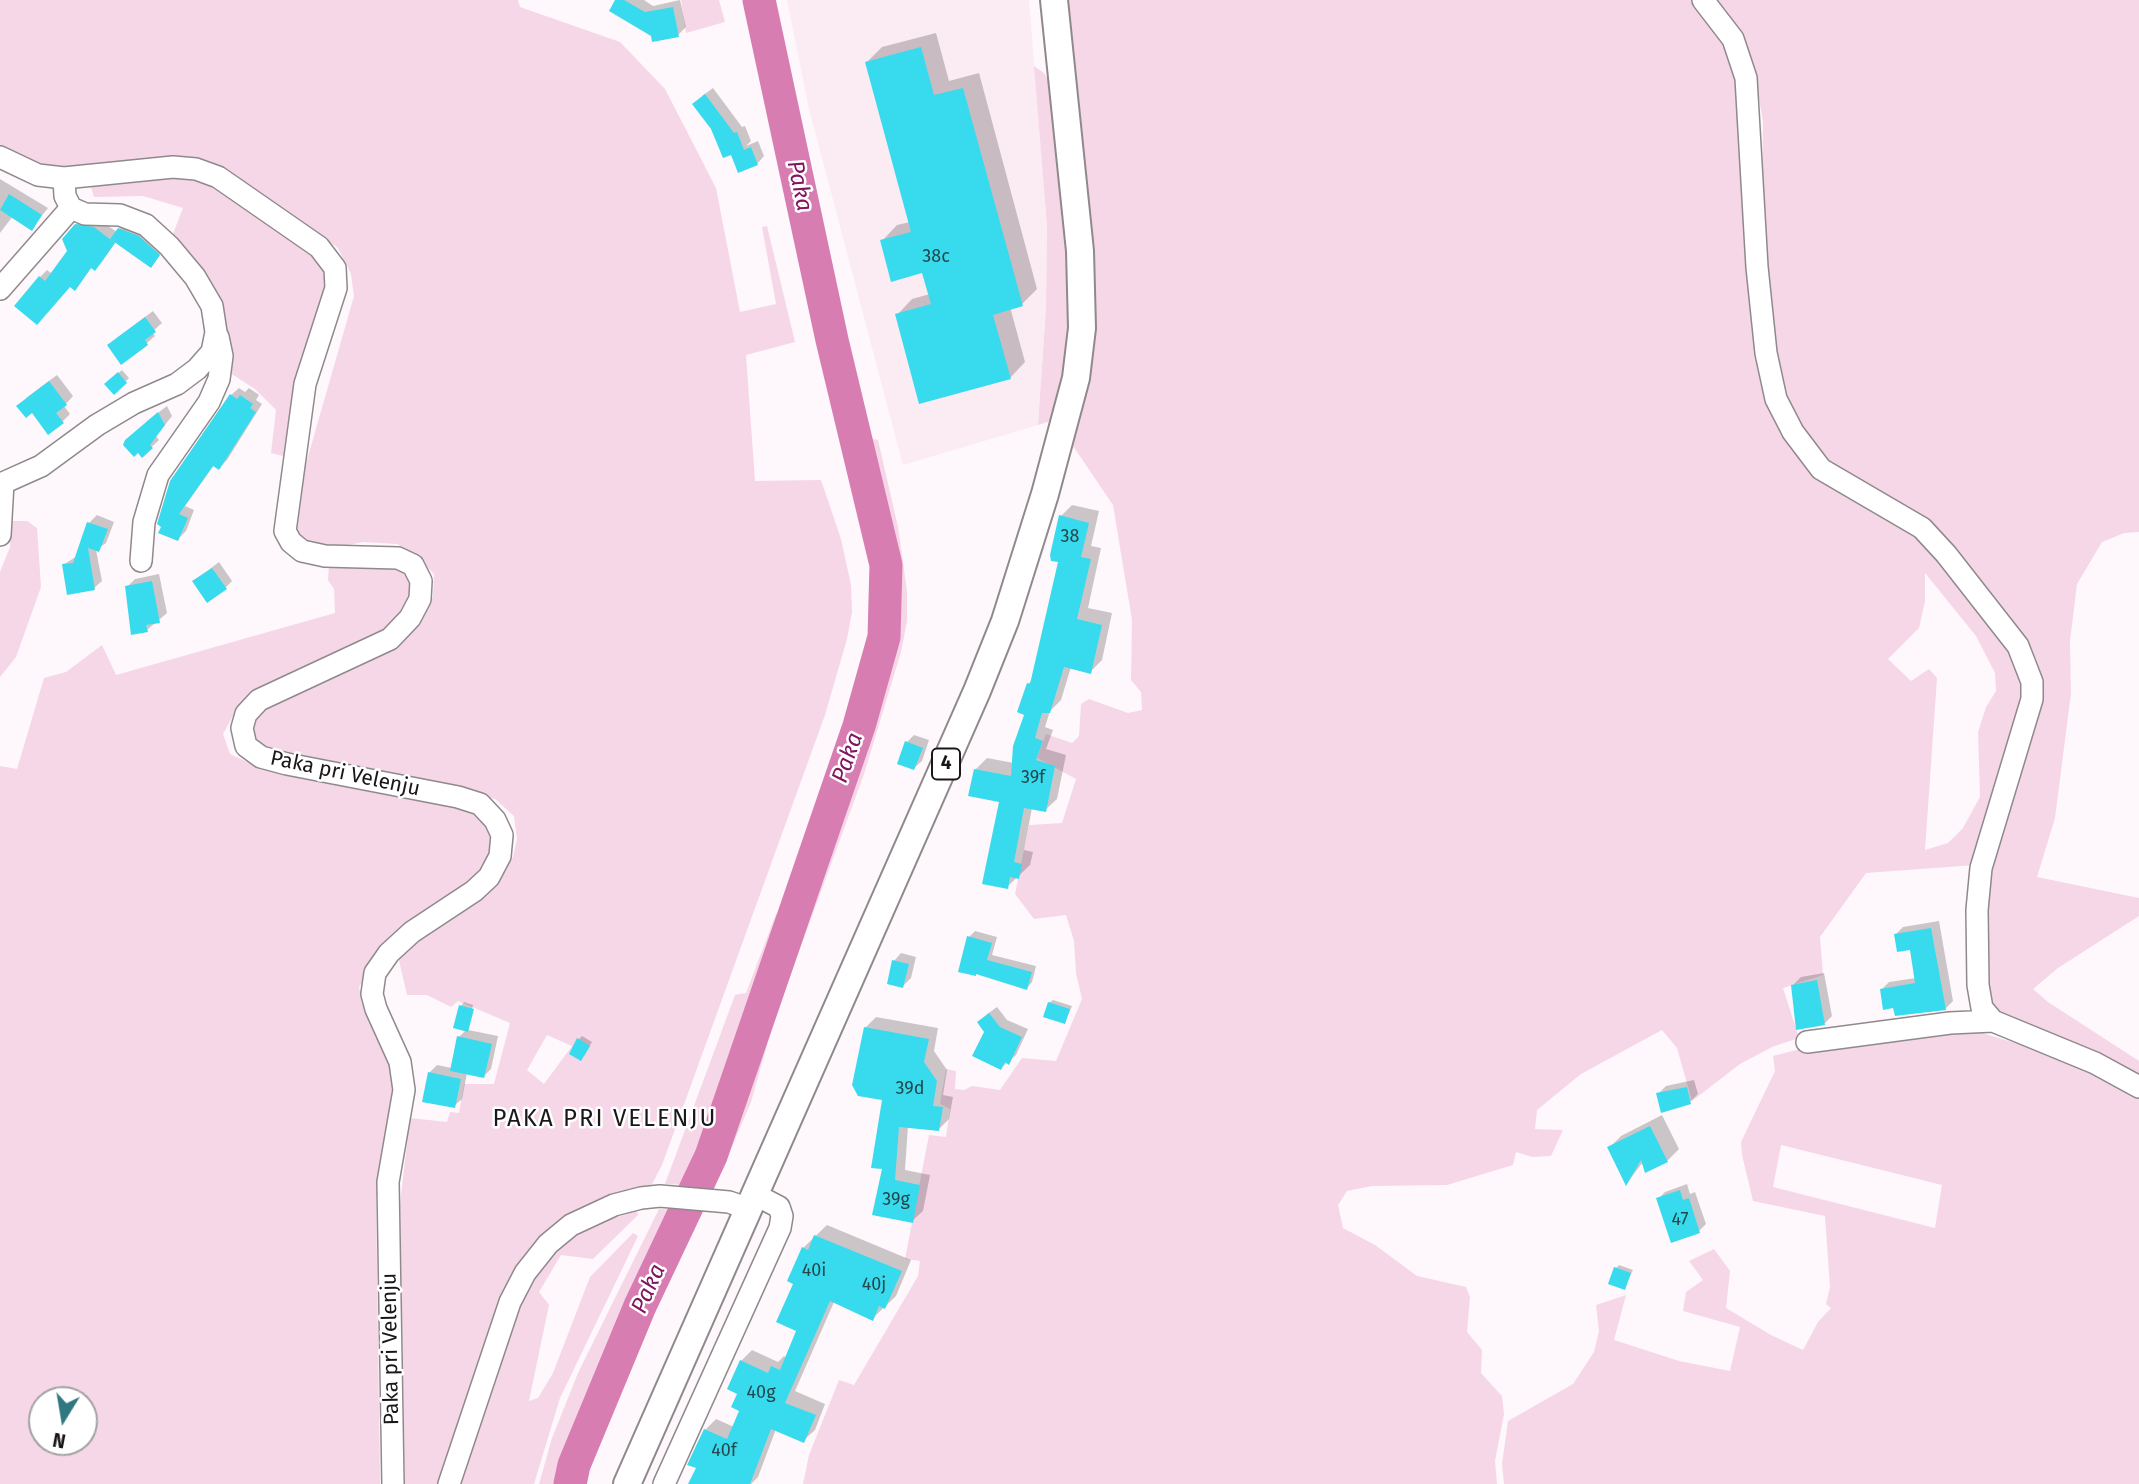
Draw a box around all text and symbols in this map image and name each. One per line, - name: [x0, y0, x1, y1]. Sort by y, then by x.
- water label: Paka: [780, 158, 818, 214]
- house number: 38c: [922, 246, 950, 268]
- house number: 38: [1061, 526, 1079, 548]
- water label: Paka: [827, 729, 869, 787]
- street label: Paka pri Velenju: [268, 746, 422, 802]
- road number: 4: [932, 748, 960, 779]
- house number: 39f: [1021, 767, 1045, 789]
- house number: 39d: [896, 1078, 924, 1100]
- district label: PAKA PRI VELENJU: [495, 1105, 715, 1133]
- house number: 39g: [882, 1189, 910, 1211]
- house number: 47: [1671, 1209, 1689, 1231]
- water label: Paka: [626, 1260, 672, 1318]
- house number: 40i: [802, 1260, 826, 1282]
- street label: Paka pri Velenju: [377, 1273, 405, 1425]
- house number: 40j: [862, 1274, 886, 1296]
- house number: 40g: [747, 1382, 775, 1404]
- north arrow: [28, 1386, 98, 1456]
- text: N: [51, 1428, 68, 1453]
- house number: 40f: [711, 1440, 737, 1462]

